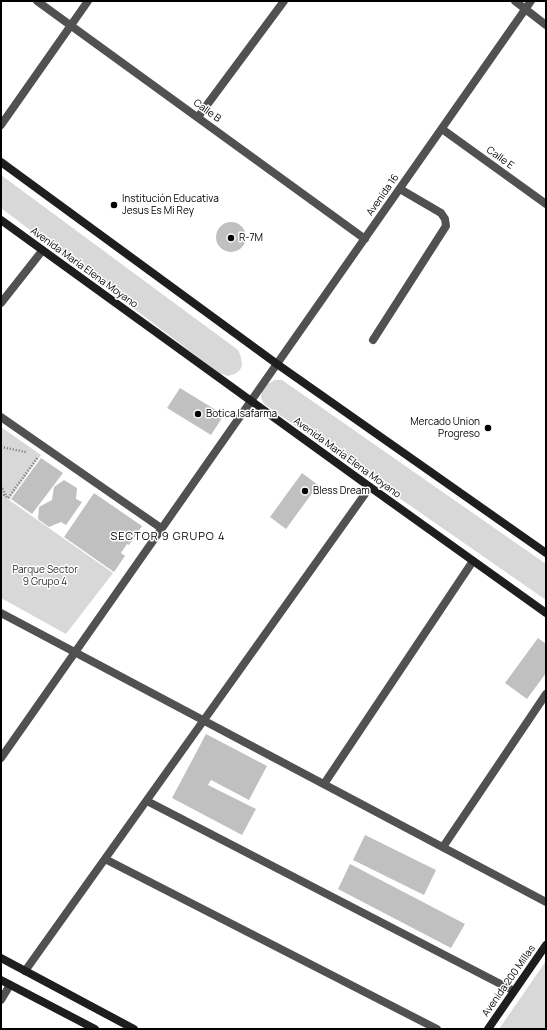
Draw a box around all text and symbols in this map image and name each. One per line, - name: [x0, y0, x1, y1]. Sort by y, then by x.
- street label: Calle B: [191, 97, 223, 125]
- street label: Calle E: [484, 144, 516, 172]
- street label: Avenida 16: [364, 172, 402, 218]
- place label: Institución Educativa Jesus Es Mi Rey: [122, 193, 219, 216]
- marker: Institución Educativa Jesus Es Mi Rey: [109, 200, 119, 210]
- street label: Avenida María Elena Moyano: [28, 225, 140, 311]
- place label: R-7M: [239, 232, 263, 244]
- marker: R-7M: [226, 233, 236, 243]
- place label: Botica Isafarma: [206, 408, 277, 420]
- marker: Botica Isafarma: [193, 409, 203, 419]
- street label: Avenida María Elena Moyano: [291, 415, 403, 501]
- place label: Mercado Union Progreso: [410, 416, 480, 440]
- marker: Mercado Union Progreso: [483, 423, 493, 433]
- place label: Bless Dream: [313, 485, 370, 497]
- marker: Bless Dream: [300, 486, 310, 496]
- district label: SECTOR 9 GRUPO 4: [110, 530, 226, 544]
- park label: Parque Sector 9 Grupo 4: [12, 564, 78, 588]
- street label: Avenida 200 Millas: [480, 943, 538, 1019]

